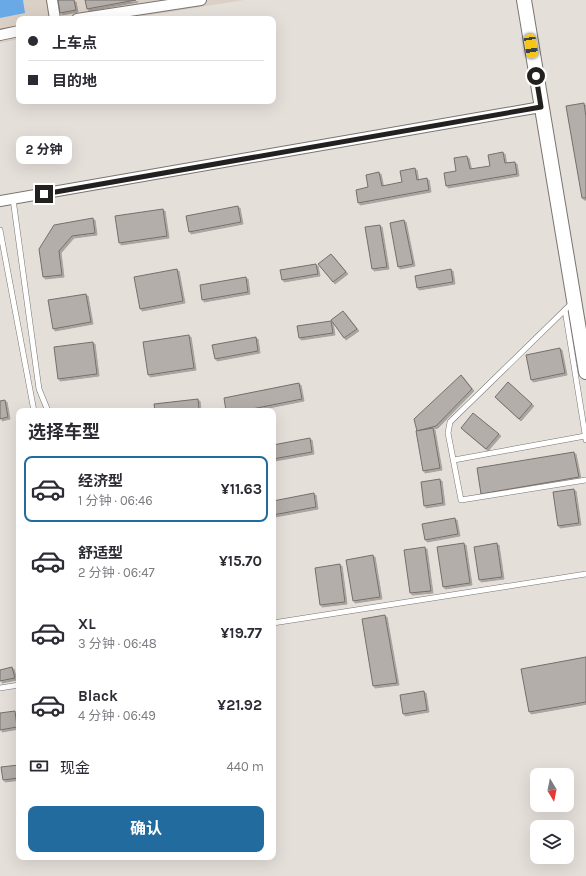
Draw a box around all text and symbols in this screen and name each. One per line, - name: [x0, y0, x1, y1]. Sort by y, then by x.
- car: [523, 33, 539, 59]
- text: 上车点: [52, 34, 97, 52]
- route start: [527, 67, 545, 85]
- text: 目的地: [52, 72, 97, 90]
- callout: 2 分钟: [16, 136, 72, 164]
- text: 2 分钟: [25, 142, 63, 157]
- route end: [35, 185, 53, 203]
- text: 选择车型: [28, 421, 100, 443]
- icon: car: [30, 471, 66, 507]
- text: 经济型: [78, 472, 123, 490]
- text: ¥11.63: [221, 480, 262, 498]
- text: 1 分钟 · 06:46: [78, 493, 153, 508]
- icon: car: [30, 543, 66, 579]
- text: 舒适型: [78, 544, 123, 562]
- text: ¥15.70: [219, 552, 262, 570]
- text: 2 分钟 · 06:47: [78, 565, 155, 580]
- icon: car: [30, 615, 66, 651]
- text: XL: [78, 615, 96, 633]
- text: ¥19.77: [221, 624, 262, 642]
- text: 3 分钟 · 06:48: [78, 636, 157, 651]
- icon: car: [30, 687, 66, 723]
- text: Black: [78, 687, 118, 705]
- text: ¥21.92: [217, 696, 262, 714]
- text: 4 分钟 · 06:49: [78, 708, 156, 723]
- icon: cash: [28, 755, 50, 777]
- text: 现金: [60, 759, 90, 777]
- text: 440 m: [227, 759, 264, 774]
- north arrow: [530, 768, 574, 812]
- map controls: [530, 768, 574, 864]
- button: 确认: [28, 806, 264, 852]
- button: layers: [530, 820, 574, 864]

